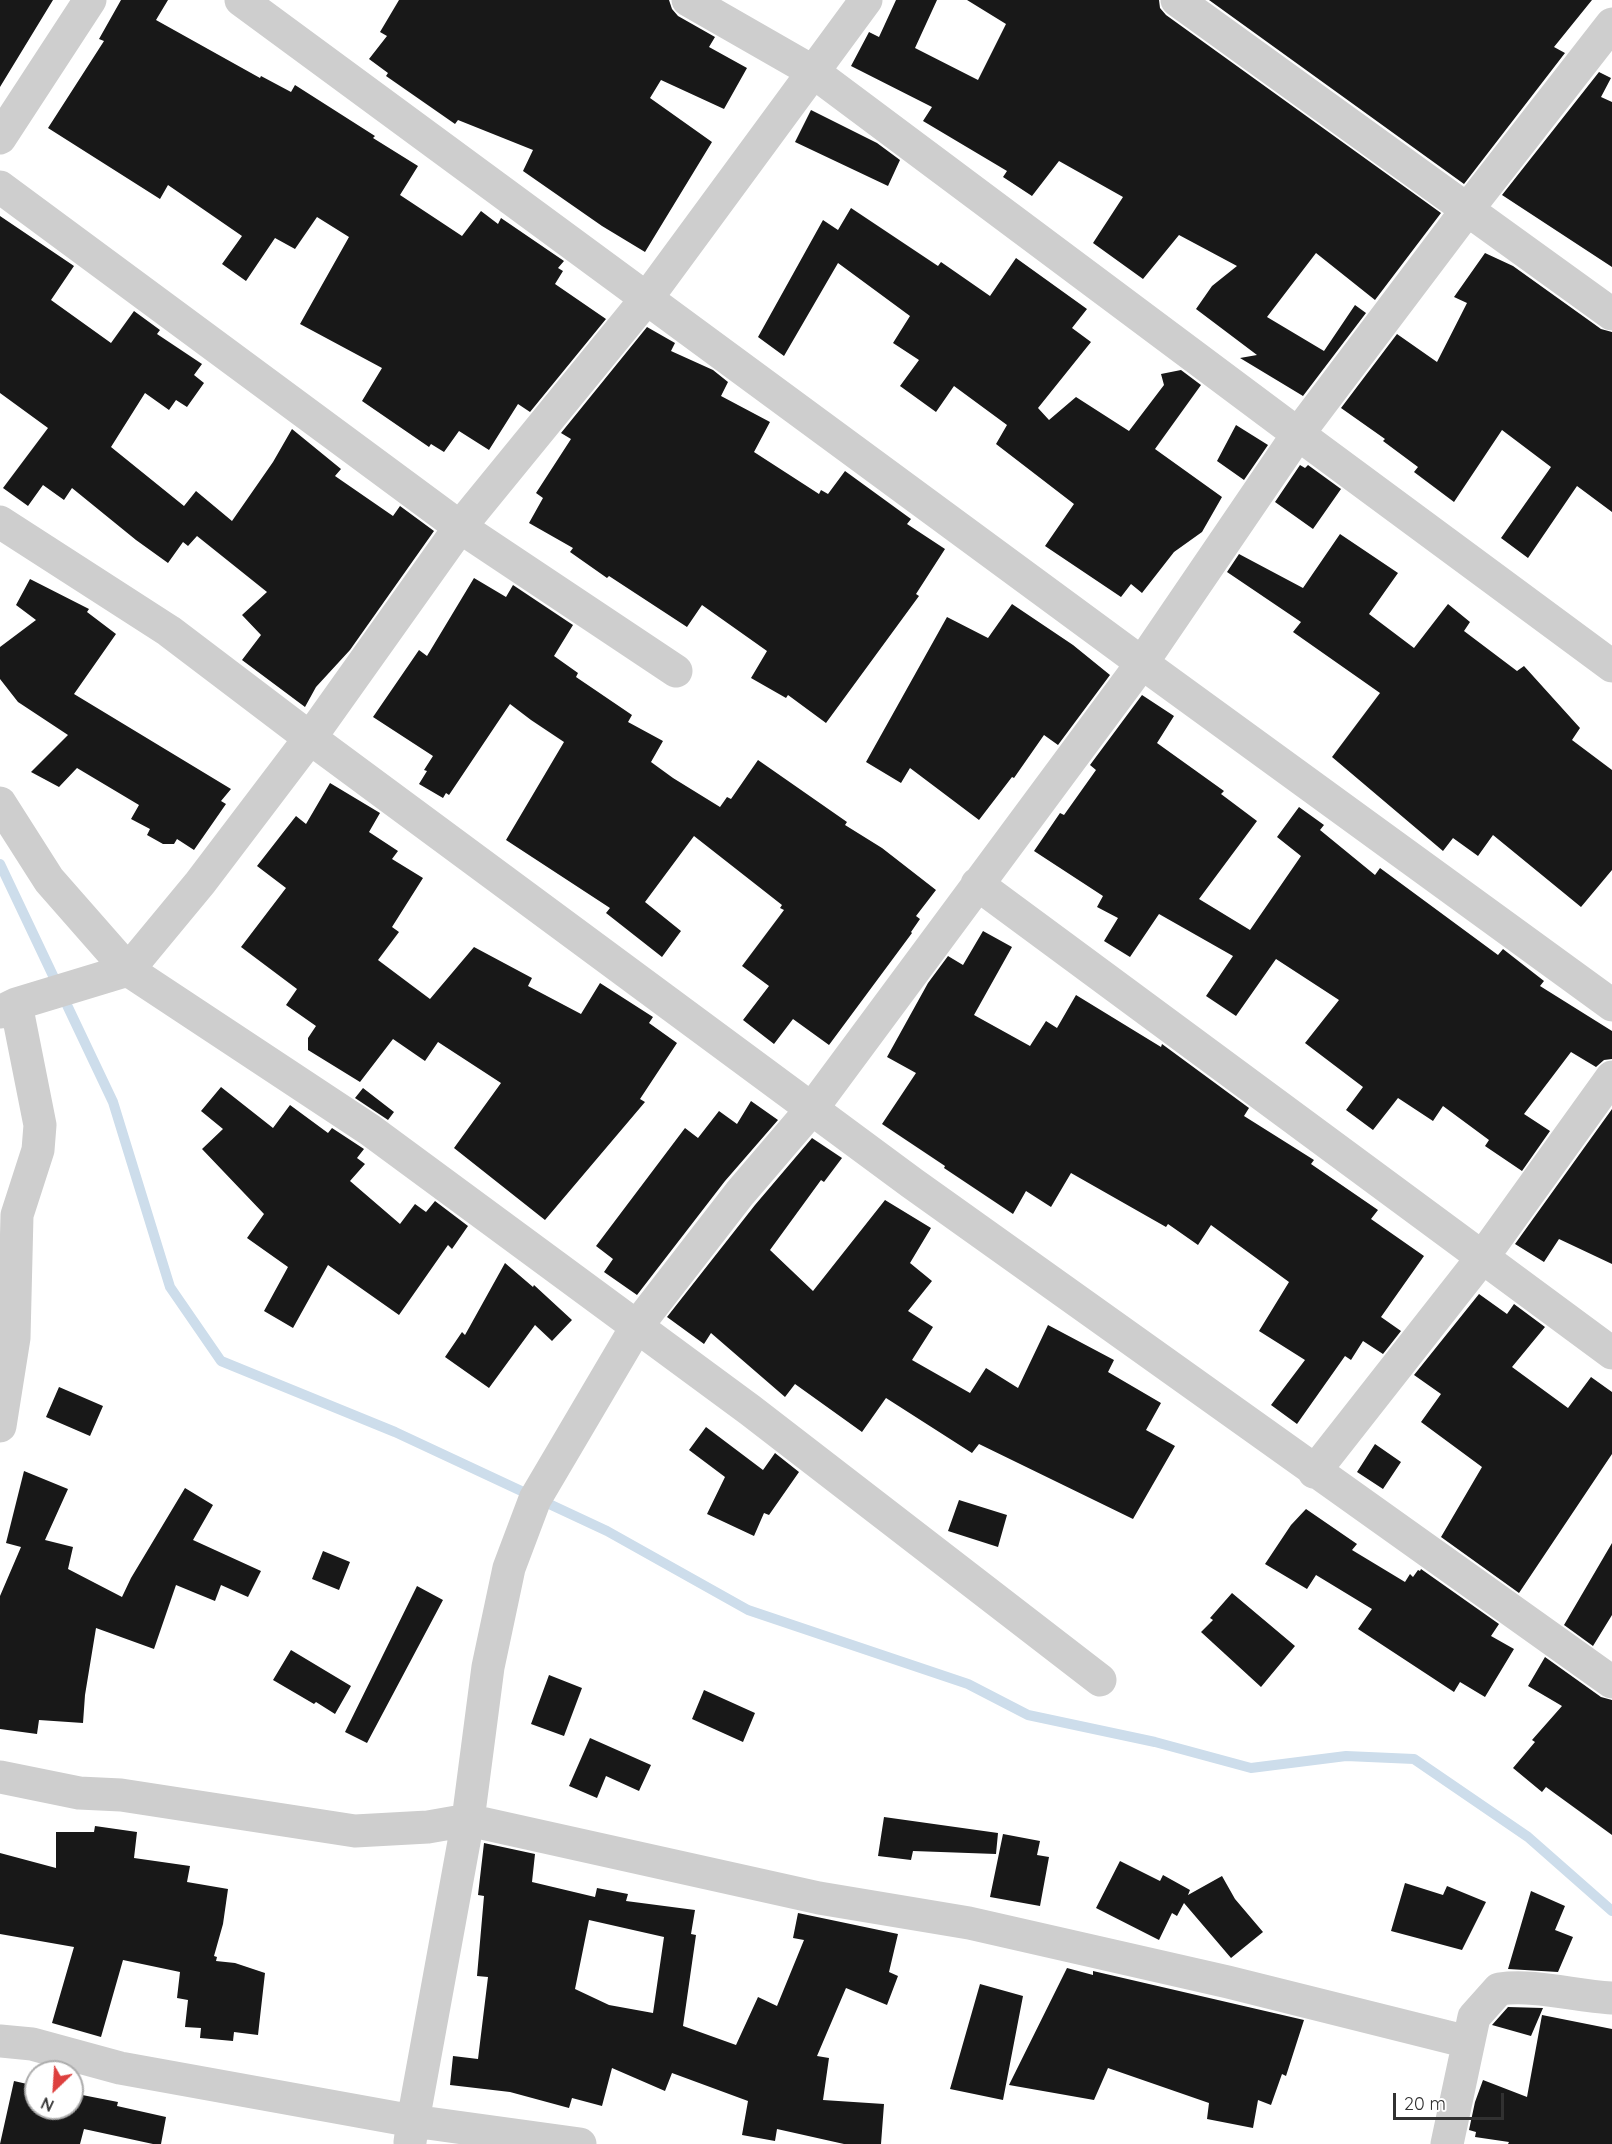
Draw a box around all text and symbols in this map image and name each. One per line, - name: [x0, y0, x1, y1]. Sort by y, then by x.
- north arrow: [24, 2060, 84, 2120]
- scale bar: [1396, 2081, 1507, 2119]
- text: 20 m: [1404, 2092, 1446, 2115]
- text: N: [38, 2093, 57, 2116]

